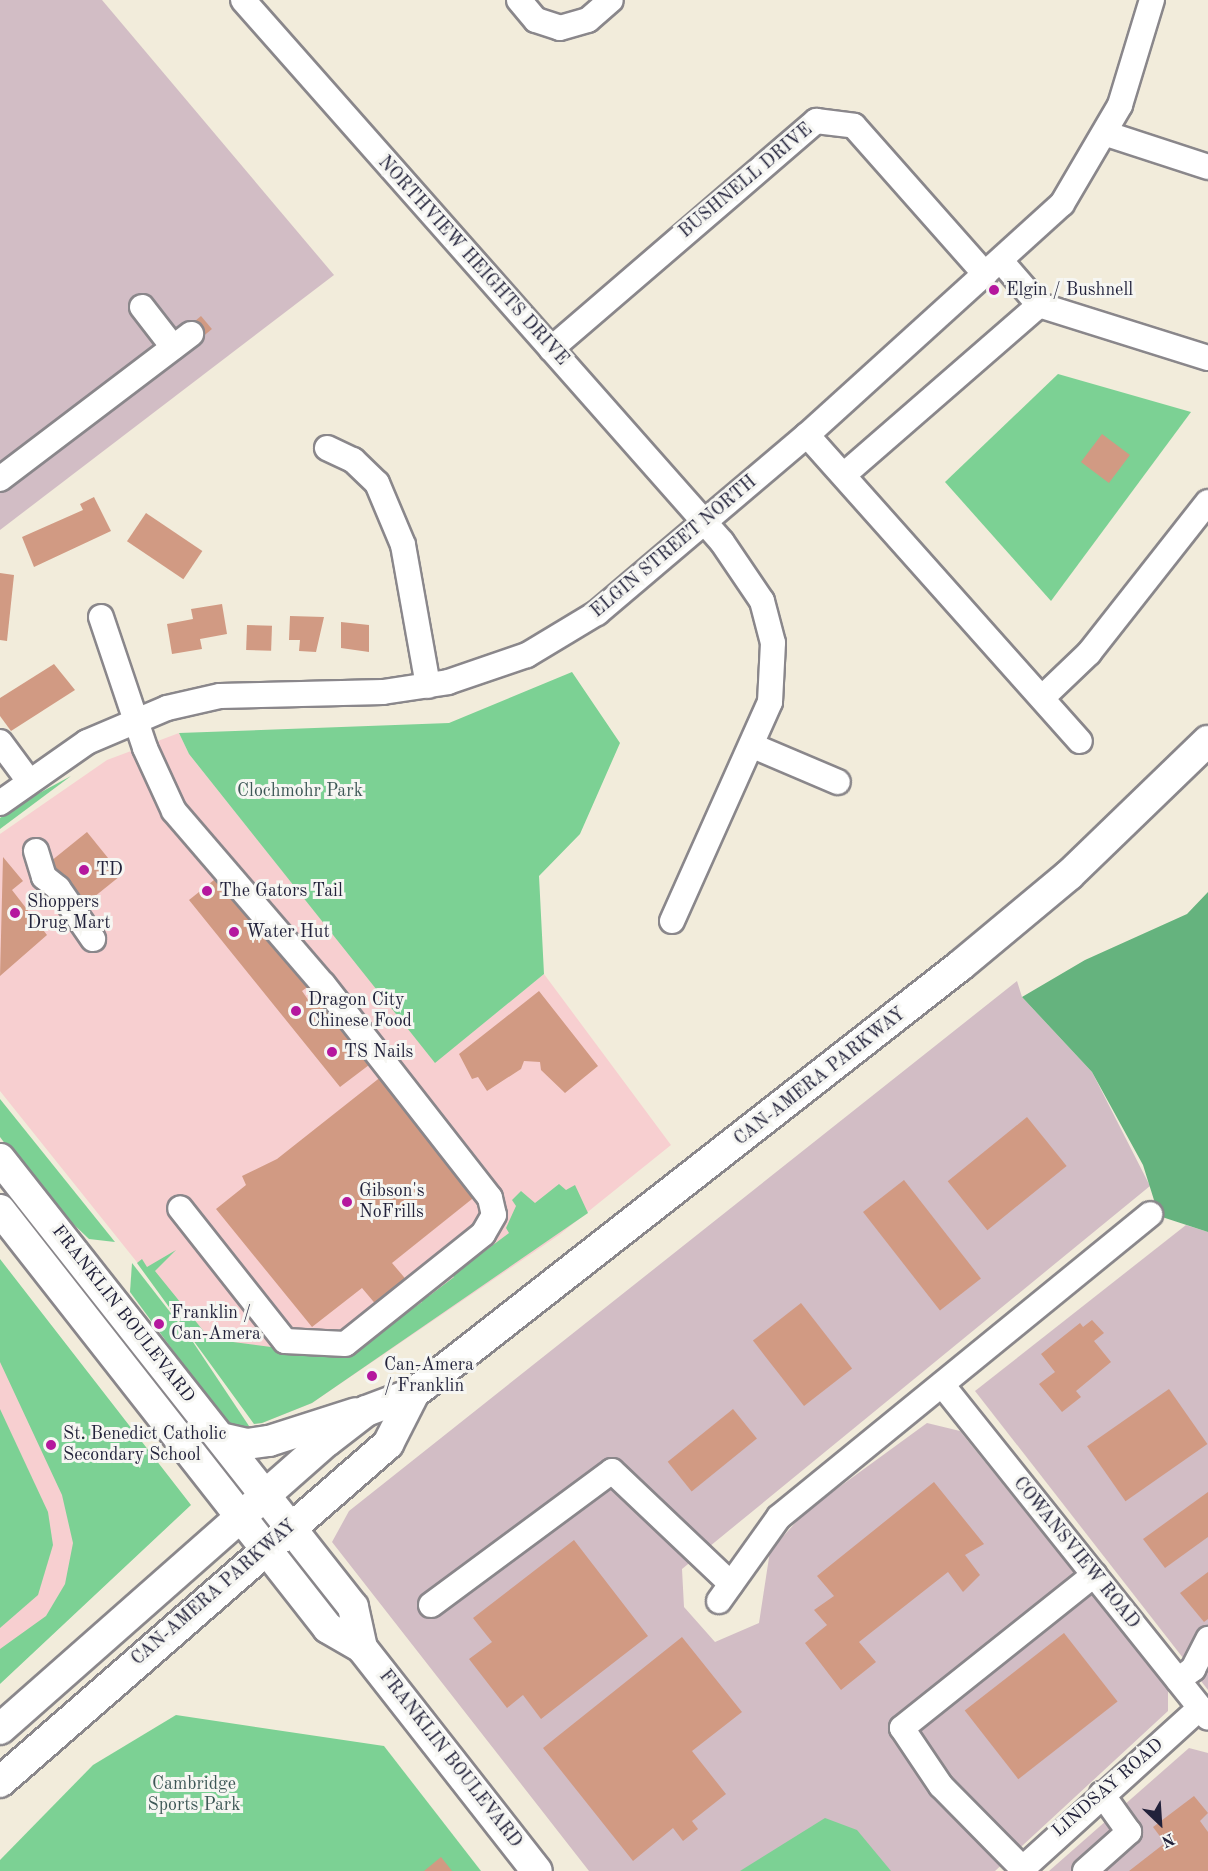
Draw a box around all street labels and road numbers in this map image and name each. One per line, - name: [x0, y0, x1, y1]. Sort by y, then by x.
- street label: BUSHNELL DRIVE: [675, 119, 817, 243]
- street label: NORTHVIEW HEIGHTS DRIVE: [373, 152, 573, 370]
- street label: ELGIN STREET NORTH: [587, 471, 761, 623]
- street label: CAN-AMERA PARKWAY: [730, 1004, 910, 1150]
- street label: FRANKLIN BOULEVARD: [47, 1221, 199, 1407]
- street label: COWANSVIEW ROAD: [1008, 1473, 1144, 1633]
- street label: CAN-AMERA PARKWAY: [127, 1516, 301, 1670]
- street label: FRANKLIN BOULEVARD: [374, 1666, 526, 1852]
- street label: LINDSAY ROAD: [1048, 1734, 1168, 1842]

